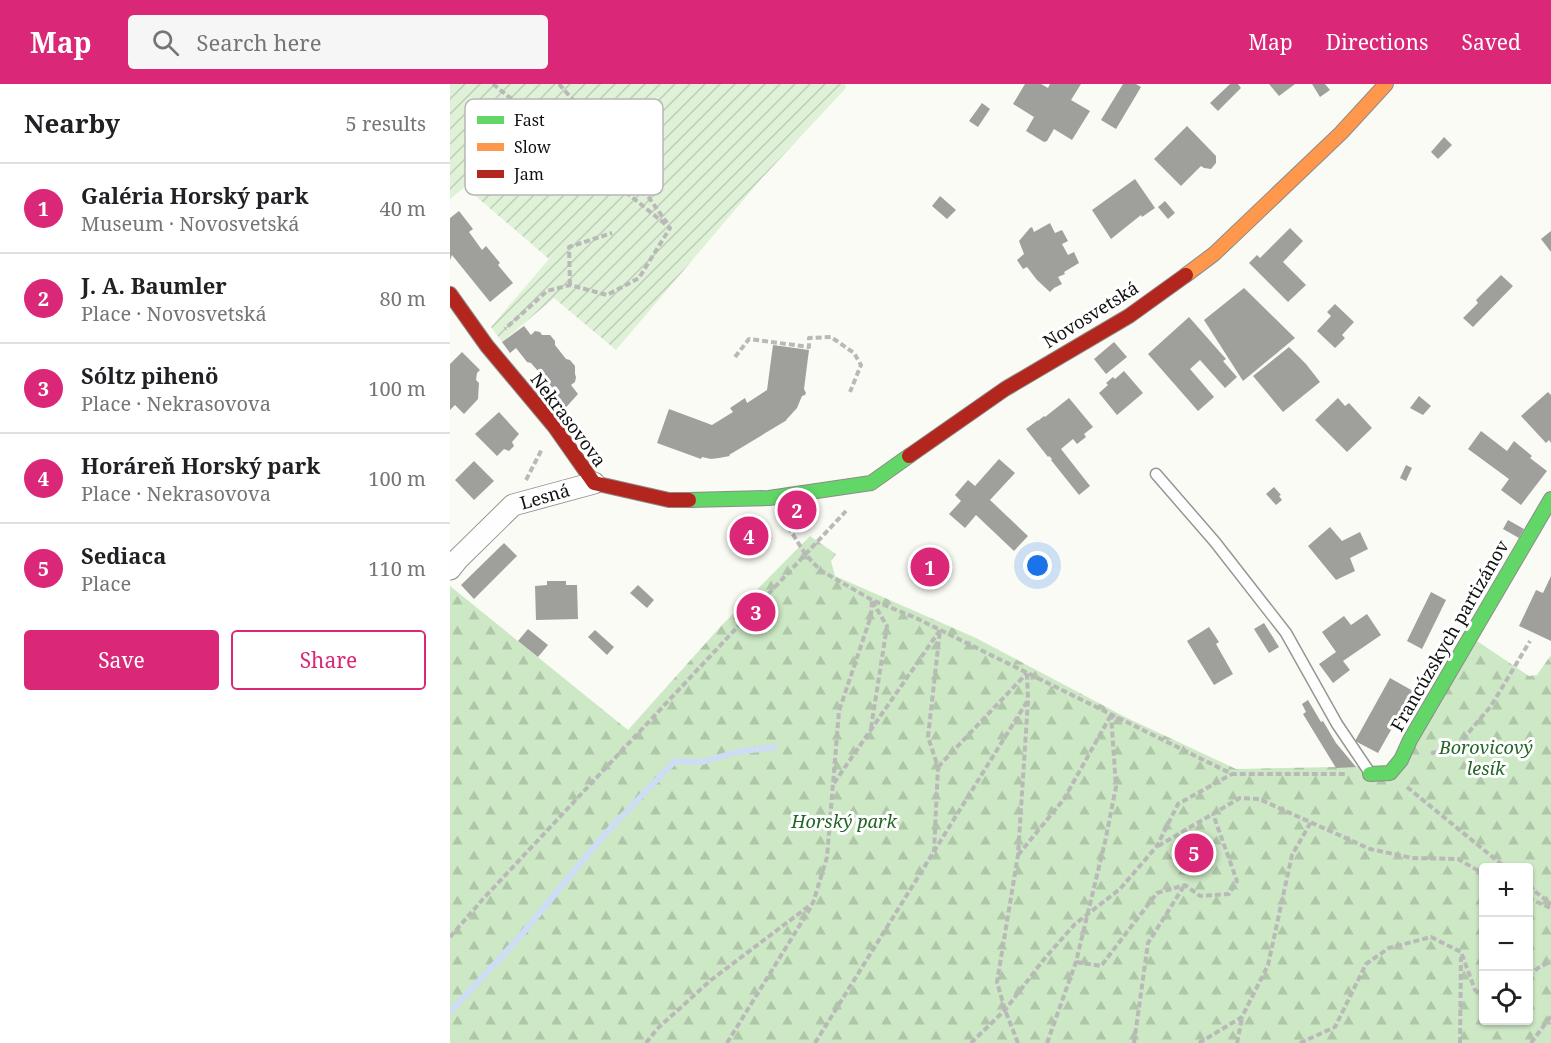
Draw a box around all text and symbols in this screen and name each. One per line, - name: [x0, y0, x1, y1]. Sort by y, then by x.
- search box: [128, 15, 548, 69]
- text: Map: [30, 23, 92, 61]
- icon: search: [149, 26, 182, 59]
- text: Search here: [197, 27, 321, 57]
- text: Map: [1248, 28, 1293, 56]
- text: Directions: [1326, 28, 1428, 56]
- text: Saved: [1461, 28, 1521, 56]
- legend: [465, 99, 663, 195]
- text: Nearby: [24, 105, 120, 141]
- text: Fast: [514, 109, 545, 131]
- text: 5 results: [346, 110, 426, 137]
- text: Slow: [514, 136, 551, 158]
- text: Jam: [513, 163, 544, 185]
- text: Galéria Horský park: [81, 180, 309, 210]
- text: 1: [38, 195, 49, 222]
- text: 40 m: [380, 195, 426, 222]
- text: Museum · Novosvetská: [81, 210, 299, 237]
- text: J. A. Baumler: [81, 270, 227, 300]
- street label: Novosvetská: [1038, 275, 1143, 353]
- text: 2: [38, 285, 49, 312]
- text: 80 m: [380, 285, 426, 312]
- text: Place · Novosvetská: [81, 300, 267, 327]
- text: Sóltz pihenö: [81, 360, 219, 390]
- street label: Nekrasovova: [526, 367, 612, 471]
- text: 3: [38, 375, 49, 402]
- text: 100 m: [368, 375, 426, 402]
- text: Place · Nekrasovova: [81, 390, 271, 417]
- text: Horáreň Horský park: [81, 450, 320, 480]
- text: 4: [38, 465, 49, 492]
- text: 100 m: [368, 465, 426, 492]
- street label: Lesná: [517, 478, 572, 515]
- text: Place · Nekrasovova: [81, 480, 271, 507]
- pin: 2: [778, 488, 816, 532]
- pin: 4: [730, 514, 768, 558]
- street label: Francúzskych partizánov: [1384, 535, 1514, 736]
- text: Sediaca: [81, 540, 166, 570]
- pin: 1: [910, 544, 950, 590]
- your location: [1023, 551, 1052, 580]
- text: 5: [38, 555, 49, 582]
- text: 110 m: [368, 555, 426, 582]
- text: Place: [81, 570, 131, 597]
- pin: 3: [736, 590, 776, 634]
- button: Save: [24, 630, 219, 690]
- button: Share: [231, 630, 426, 690]
- park label: Borovicový lesík: [1438, 735, 1533, 780]
- park label: Horský park: [790, 809, 897, 833]
- pin: 5: [1174, 830, 1214, 876]
- map controls: [1479, 863, 1533, 1025]
- button: +: [1479, 863, 1533, 917]
- button: −: [1479, 917, 1533, 971]
- button: locate: [1479, 971, 1533, 1025]

